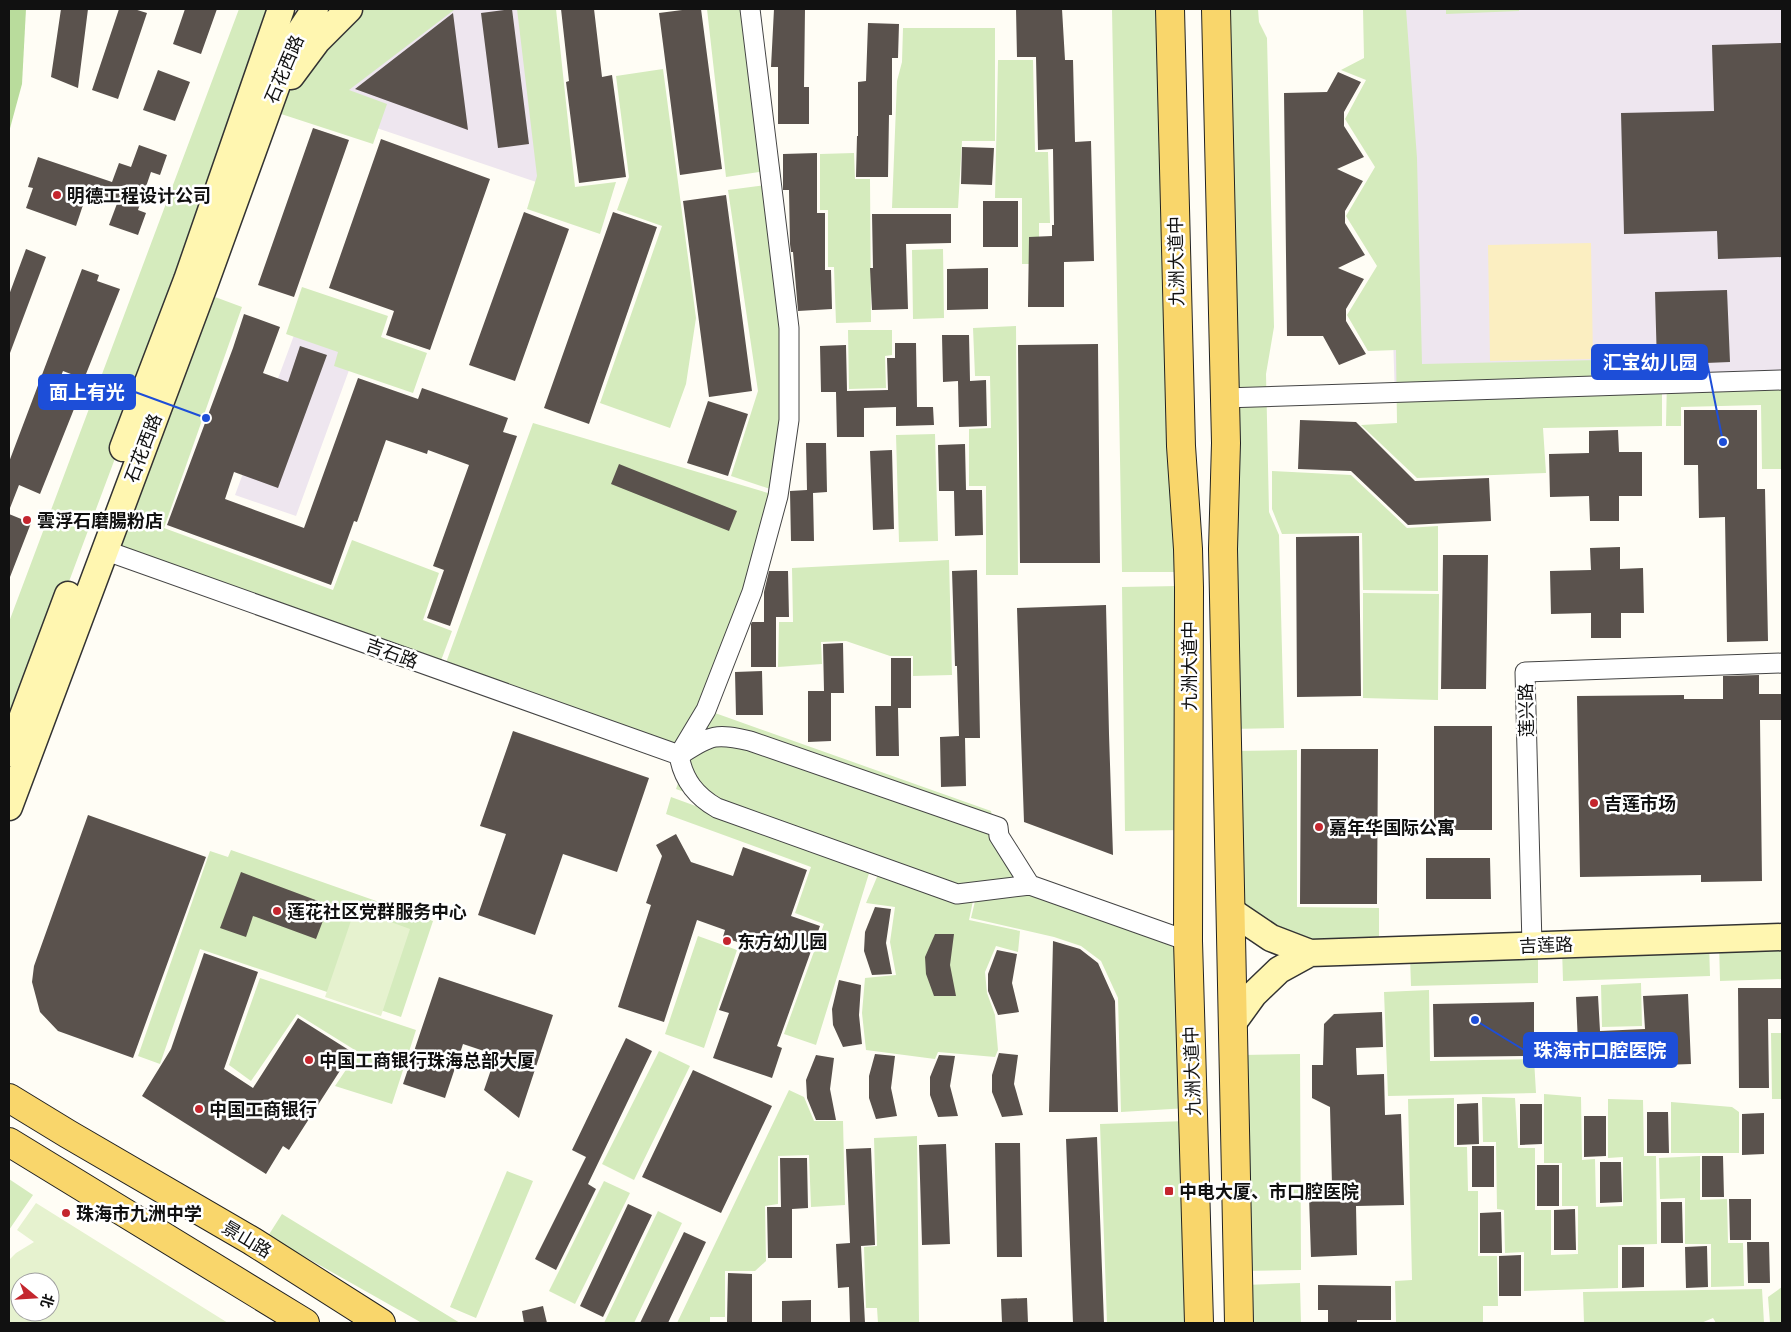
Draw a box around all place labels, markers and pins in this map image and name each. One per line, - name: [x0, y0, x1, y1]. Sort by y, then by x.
- place label: 明德工程设计公司: [67, 185, 211, 206]
- marker: 明德工程设计公司: [51, 189, 63, 201]
- callout: 汇宝幼儿园: [1592, 345, 1707, 379]
- callout: 面上有光: [39, 375, 135, 409]
- place label: 雲浮石磨腸粉店: [37, 510, 163, 531]
- marker: 雲浮石磨腸粉店: [21, 514, 33, 526]
- place label: 吉莲市场: [1604, 793, 1676, 814]
- marker: 吉莲市场: [1588, 797, 1600, 809]
- place label: 嘉年华国际公寓: [1329, 817, 1455, 838]
- marker: 嘉年华国际公寓: [1313, 821, 1325, 833]
- place label: 莲花社区党群服务中心: [287, 901, 467, 922]
- marker: 莲花社区党群服务中心: [271, 905, 283, 917]
- place label: 东方幼儿园: [737, 931, 827, 952]
- marker: 东方幼儿园: [721, 935, 733, 947]
- callout: 珠海市口腔医院: [1524, 1033, 1677, 1067]
- place label: 中国工商银行珠海总部大厦: [319, 1050, 535, 1071]
- marker: 中国工商银行珠海总部大厦: [303, 1054, 315, 1066]
- place label: 中国工商银行: [209, 1099, 317, 1120]
- marker: 中国工商银行: [193, 1103, 205, 1115]
- place label: 中电大厦、市口腔医院: [1179, 1181, 1359, 1202]
- marker: 中电大厦、市口腔医院: [1163, 1185, 1175, 1197]
- place label: 珠海市九洲中学: [76, 1203, 202, 1224]
- marker: 珠海市九洲中学: [60, 1207, 72, 1219]

